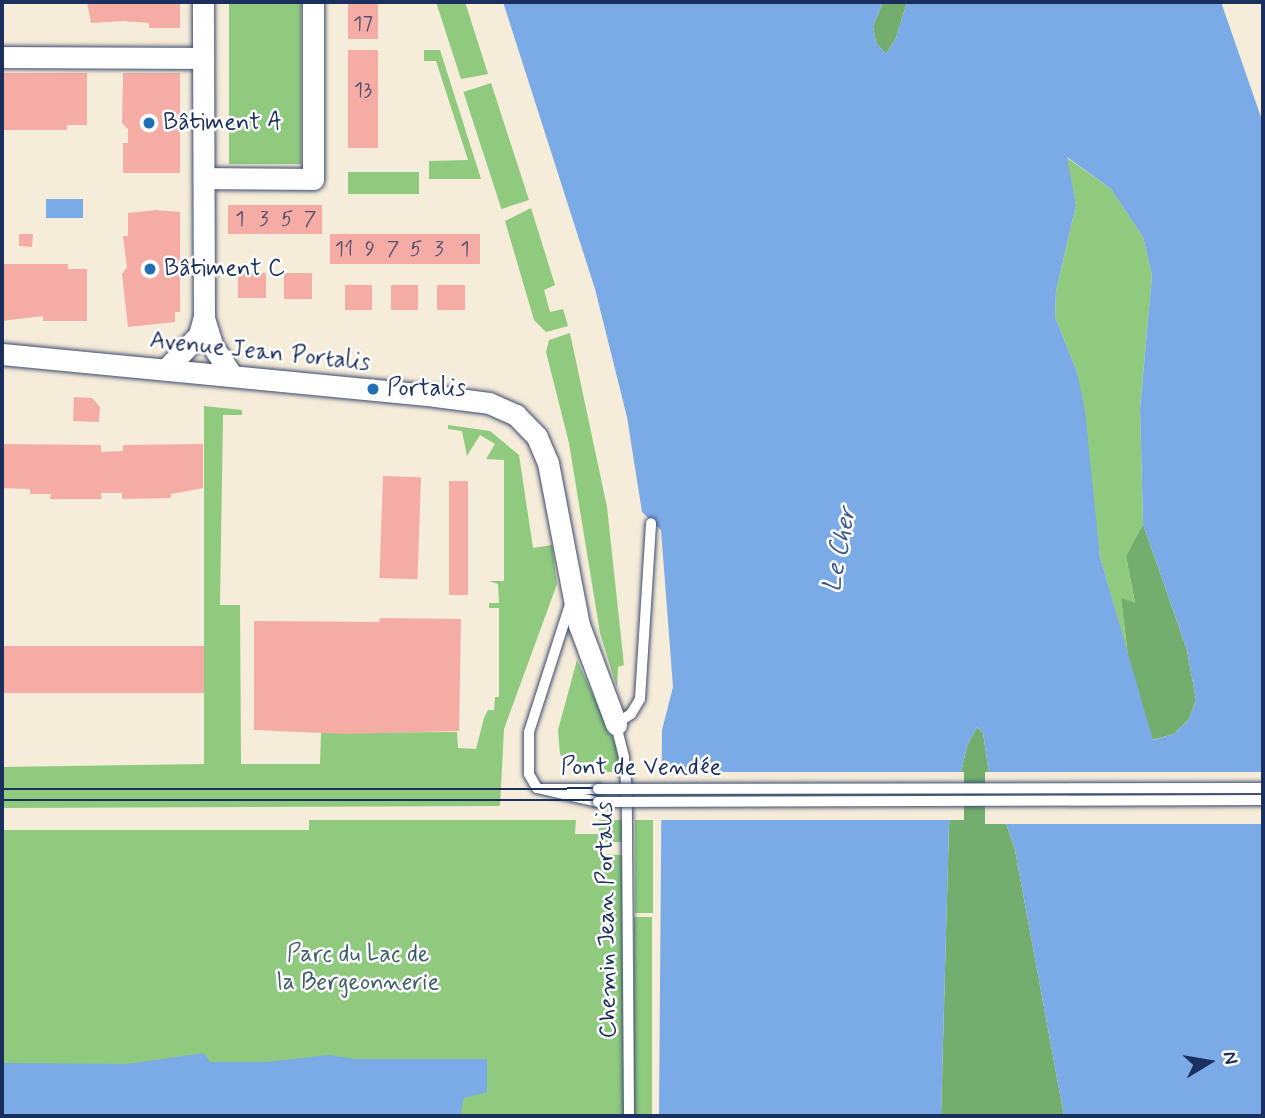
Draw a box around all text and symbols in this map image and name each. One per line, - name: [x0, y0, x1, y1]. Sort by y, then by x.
- house number: 17: [353, 11, 373, 37]
- house number: 13: [354, 77, 372, 103]
- place label: Bâtiment A: [163, 109, 283, 137]
- marker: Bâtiment A: [141, 115, 157, 131]
- house number: 1: [235, 206, 245, 232]
- house number: 3: [259, 206, 269, 232]
- house number: 5: [281, 206, 293, 232]
- house number: 7: [304, 206, 316, 232]
- house number: 11: [335, 236, 353, 262]
- house number: 9: [365, 236, 375, 262]
- house number: 7: [387, 236, 399, 262]
- house number: 5: [410, 236, 422, 262]
- house number: 3: [434, 236, 444, 262]
- house number: 1: [460, 236, 470, 262]
- place label: Bâtiment C: [164, 255, 285, 283]
- marker: Bâtiment C: [142, 261, 158, 277]
- street label: Avenue Jean Portalis: [150, 326, 370, 378]
- place label: Portalis: [387, 375, 466, 403]
- marker: Portalis: [365, 381, 381, 397]
- water label: Le Cher: [817, 501, 865, 599]
- street label: Pont de Vendée: [563, 754, 719, 782]
- street label: Chemin Jean Portalis: [591, 806, 623, 1034]
- park label: Parc du Lac de la Bergeonnerie: [278, 941, 438, 997]
- north arrow: [1174, 1027, 1244, 1097]
- text: N: [1217, 1049, 1244, 1066]

